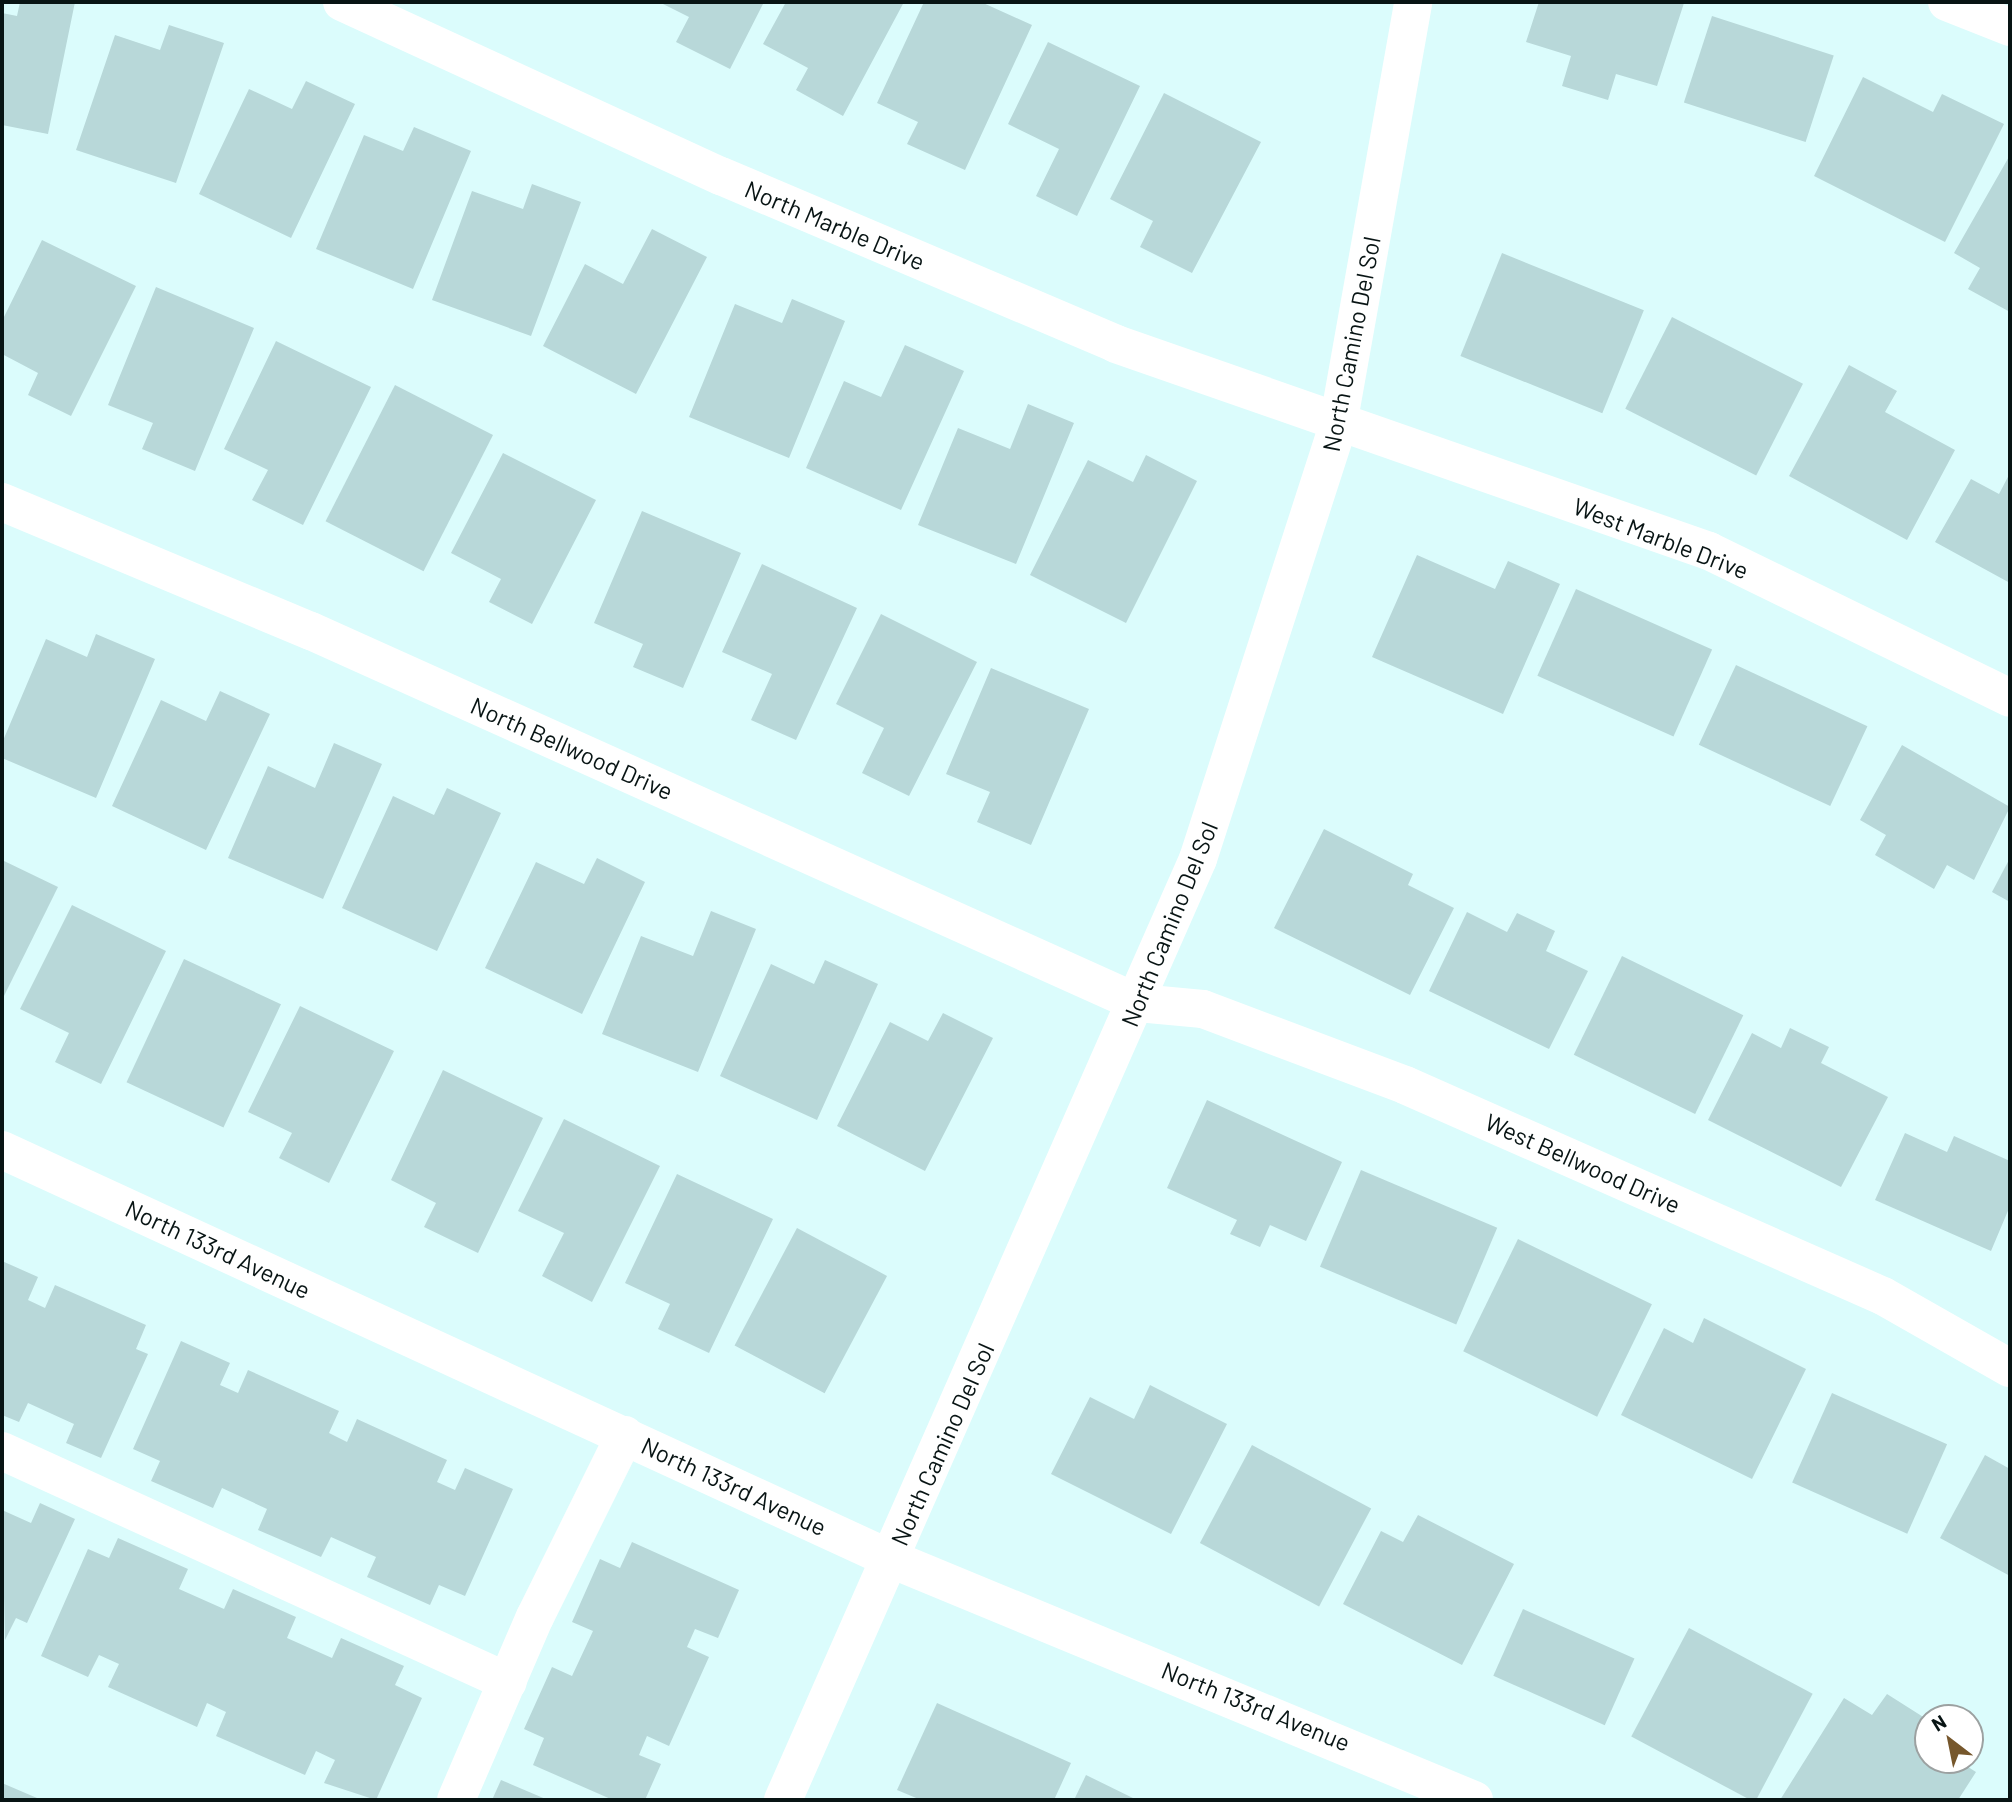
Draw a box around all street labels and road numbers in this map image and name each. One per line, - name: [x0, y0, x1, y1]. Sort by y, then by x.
- street label: North Marble Drive: [741, 174, 929, 276]
- street label: North Camino Del Sol: [1316, 234, 1386, 454]
- street label: West Marble Drive: [1569, 491, 1753, 585]
- street label: North Bellwood Drive: [466, 690, 678, 806]
- street label: North Camino Del Sol: [1115, 817, 1223, 1031]
- street label: West Bellwood Drive: [1481, 1107, 1685, 1219]
- street label: North 133rd Avenue: [121, 1194, 315, 1304]
- street label: North Camino Del Sol: [884, 1338, 1000, 1550]
- street label: North 133rd Avenue: [637, 1431, 831, 1541]
- street label: North 133rd Avenue: [1158, 1655, 1354, 1757]

